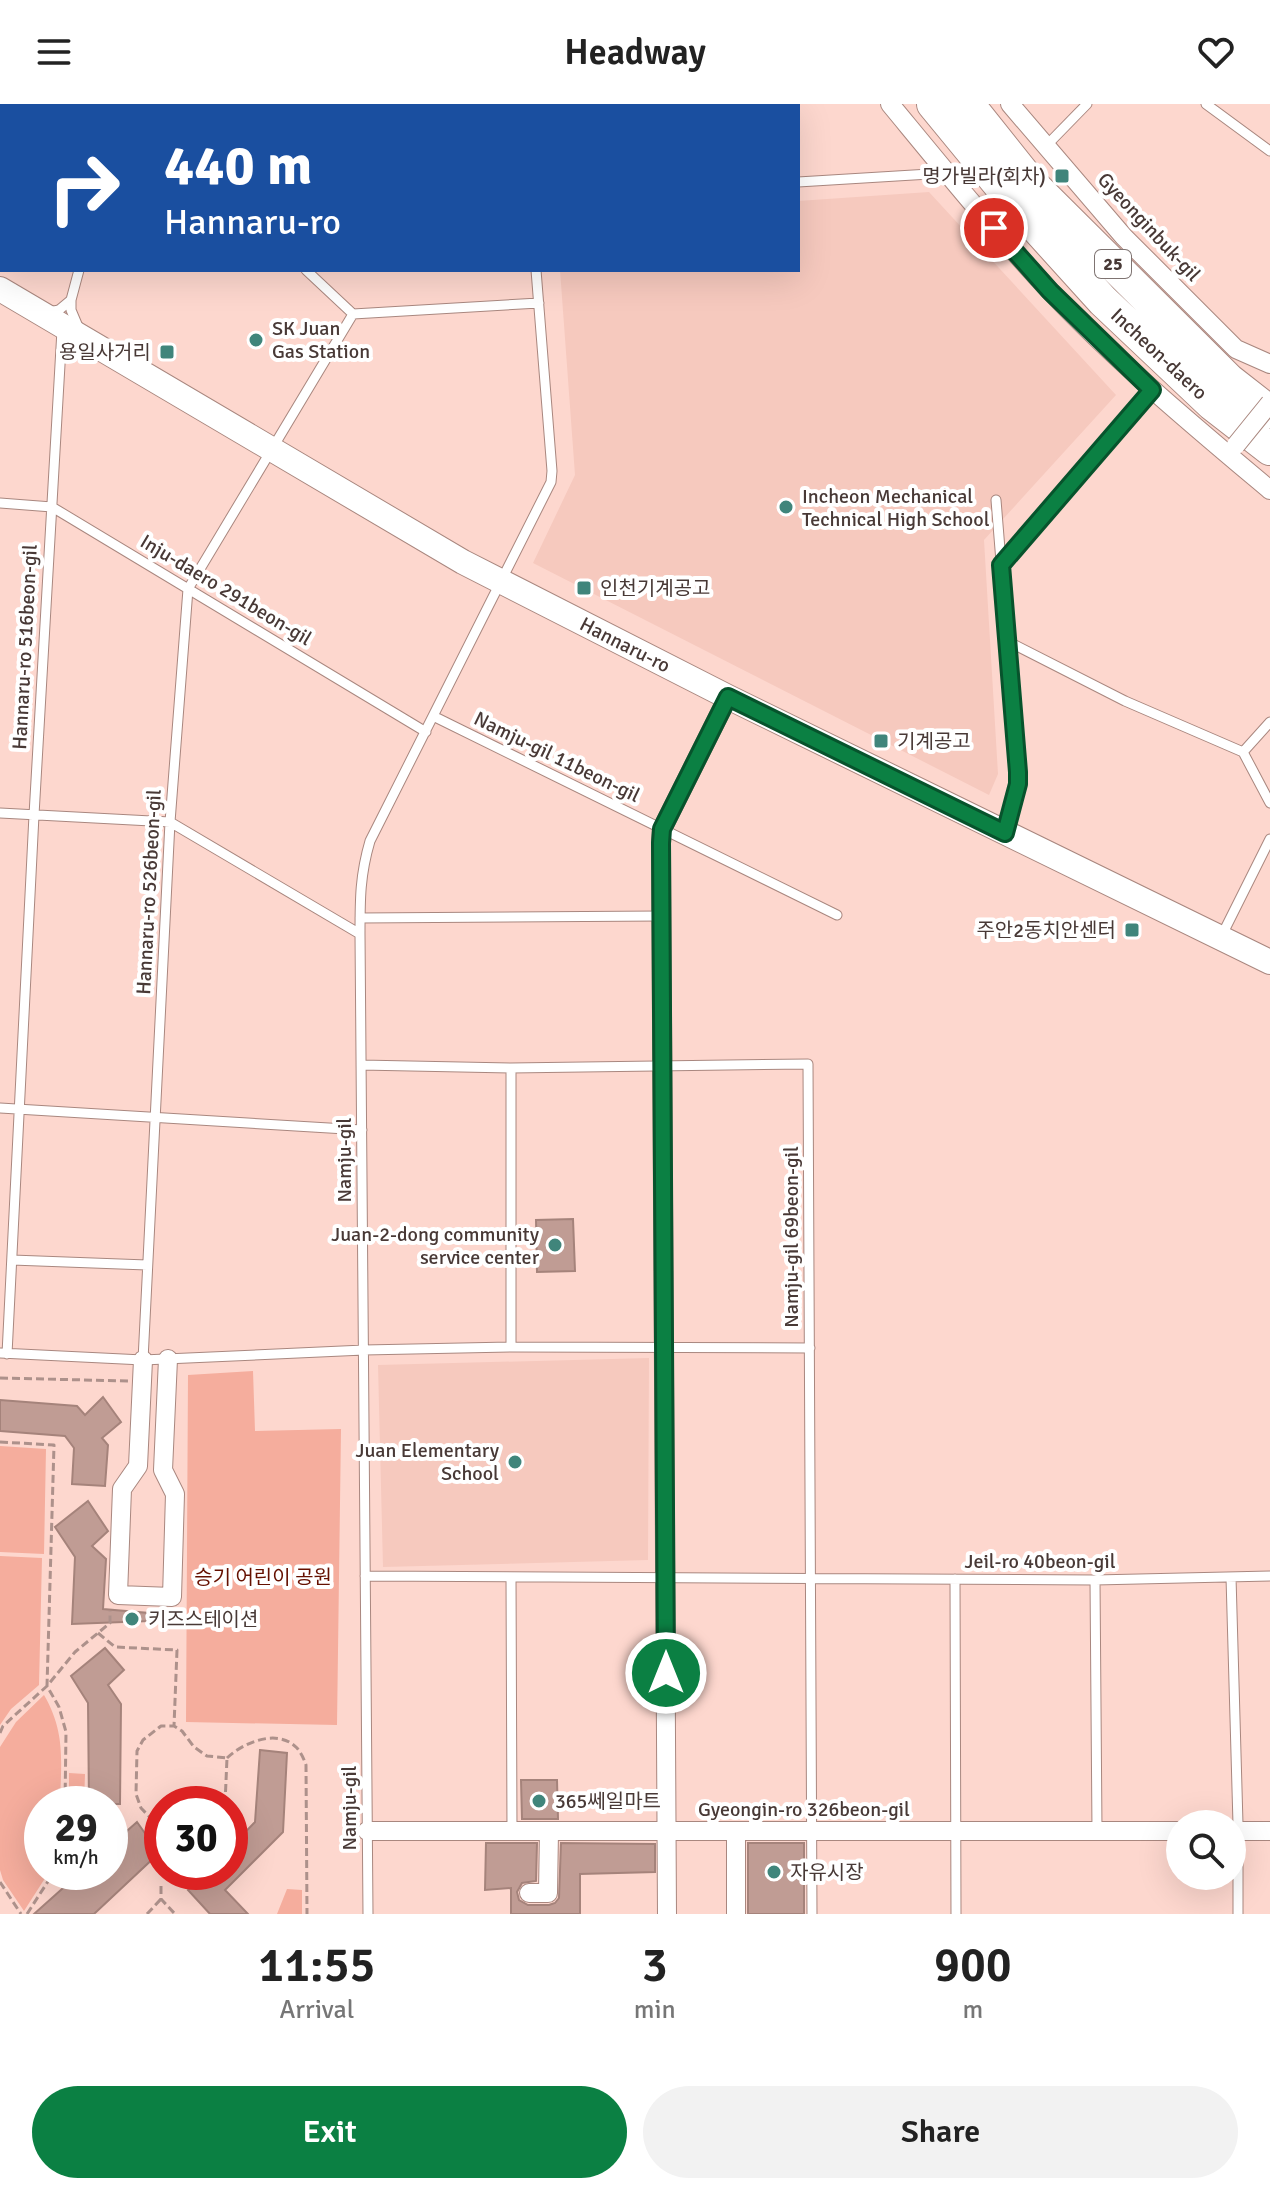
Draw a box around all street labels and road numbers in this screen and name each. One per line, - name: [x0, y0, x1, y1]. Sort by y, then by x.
- street label: Gyeonginbuk-gil: [1092, 167, 1206, 287]
- road number: 25: [1095, 250, 1131, 278]
- street label: Incheon-daero: [1105, 303, 1213, 405]
- street label: Inju-daero 291beon-gil: [136, 529, 316, 651]
- street label: Hannaru-ro 516beon-gil: [7, 544, 43, 750]
- street label: Hannaru-ro: [576, 612, 674, 678]
- street label: Namju-gil 11beon-gil: [470, 706, 644, 808]
- street label: Hannaru-ro 526beon-gil: [131, 789, 167, 995]
- street label: Namju-gil: [332, 1117, 357, 1202]
- street label: Namju-gil 69beon-gil: [779, 1146, 804, 1328]
- street label: Jeil-ro 40beon-gil: [964, 1549, 1116, 1574]
- street label: Namju-gil: [337, 1765, 362, 1850]
- street label: Gyeongin-ro 326beon-gil: [698, 1797, 910, 1822]

